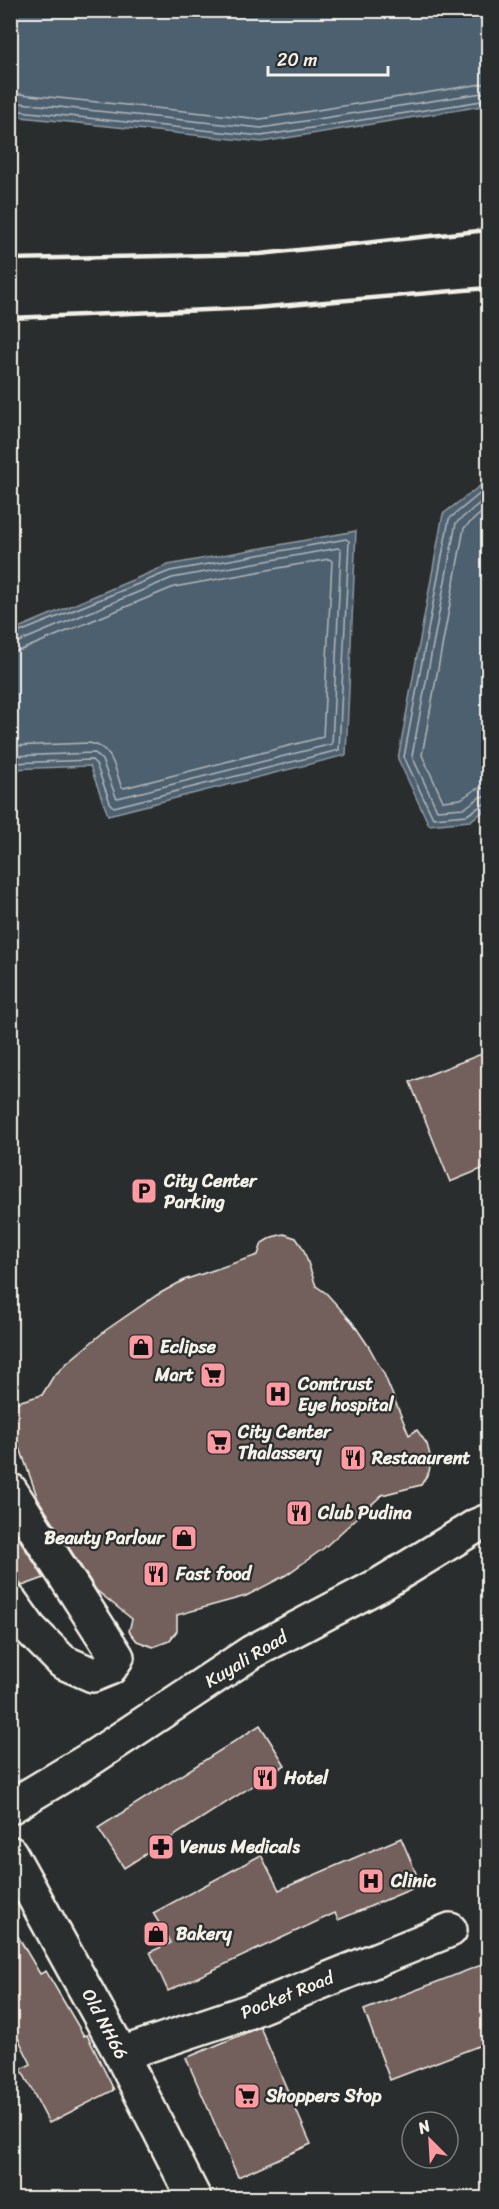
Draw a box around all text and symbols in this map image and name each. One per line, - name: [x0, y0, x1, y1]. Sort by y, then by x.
- scale bar: [268, 39, 388, 77]
- text: 20 m: [277, 44, 317, 76]
- place label: City Center Parking: [163, 1165, 258, 1218]
- parking icon: City Center Parking: [129, 1176, 159, 1206]
- place label: Eclipse: [160, 1331, 217, 1363]
- shop icon: Eclipse: [126, 1332, 156, 1362]
- place label: Mart: [154, 1359, 194, 1391]
- supermarket icon: Mart: [198, 1360, 228, 1390]
- place label: Comtrust Eye hospital: [297, 1368, 395, 1421]
- hospital icon: Comtrust Eye hospital: [263, 1379, 293, 1409]
- place label: City Center Thalassery: [237, 1416, 332, 1469]
- supermarket icon: City Center Thalassery: [204, 1427, 234, 1457]
- place label: Restaaurent: [371, 1442, 470, 1474]
- restaurant icon: Restaaurent: [338, 1443, 368, 1473]
- place label: Club Pudina: [317, 1497, 412, 1529]
- restaurant icon: Club Pudina: [284, 1498, 314, 1528]
- place label: Beauty Parlour: [44, 1522, 166, 1554]
- shop icon: Beauty Parlour: [169, 1523, 199, 1553]
- place label: Fast food: [175, 1558, 253, 1590]
- restaurant icon: Fast food: [141, 1559, 171, 1589]
- street label: Kuyali Road: [198, 1621, 295, 1696]
- place label: Hotel: [283, 1762, 329, 1794]
- restaurant icon: Hotel: [250, 1763, 280, 1793]
- place label: Venus Medicals: [180, 1831, 300, 1863]
- pharmacy icon: Venus Medicals: [146, 1832, 176, 1862]
- place label: Clinic: [390, 1865, 437, 1897]
- hospital icon: Clinic: [356, 1866, 386, 1896]
- place label: Bakery: [176, 1918, 233, 1950]
- shop icon: Bakery: [141, 1919, 171, 1949]
- street label: Pocket Road: [236, 1961, 340, 2028]
- street label: Old NH66: [73, 1983, 137, 2065]
- place label: Shoppers Stop: [265, 2080, 382, 2112]
- supermarket icon: Shoppers Stop: [232, 2081, 262, 2111]
- north arrow: [400, 2110, 460, 2170]
- text: N: [412, 2111, 436, 2143]

